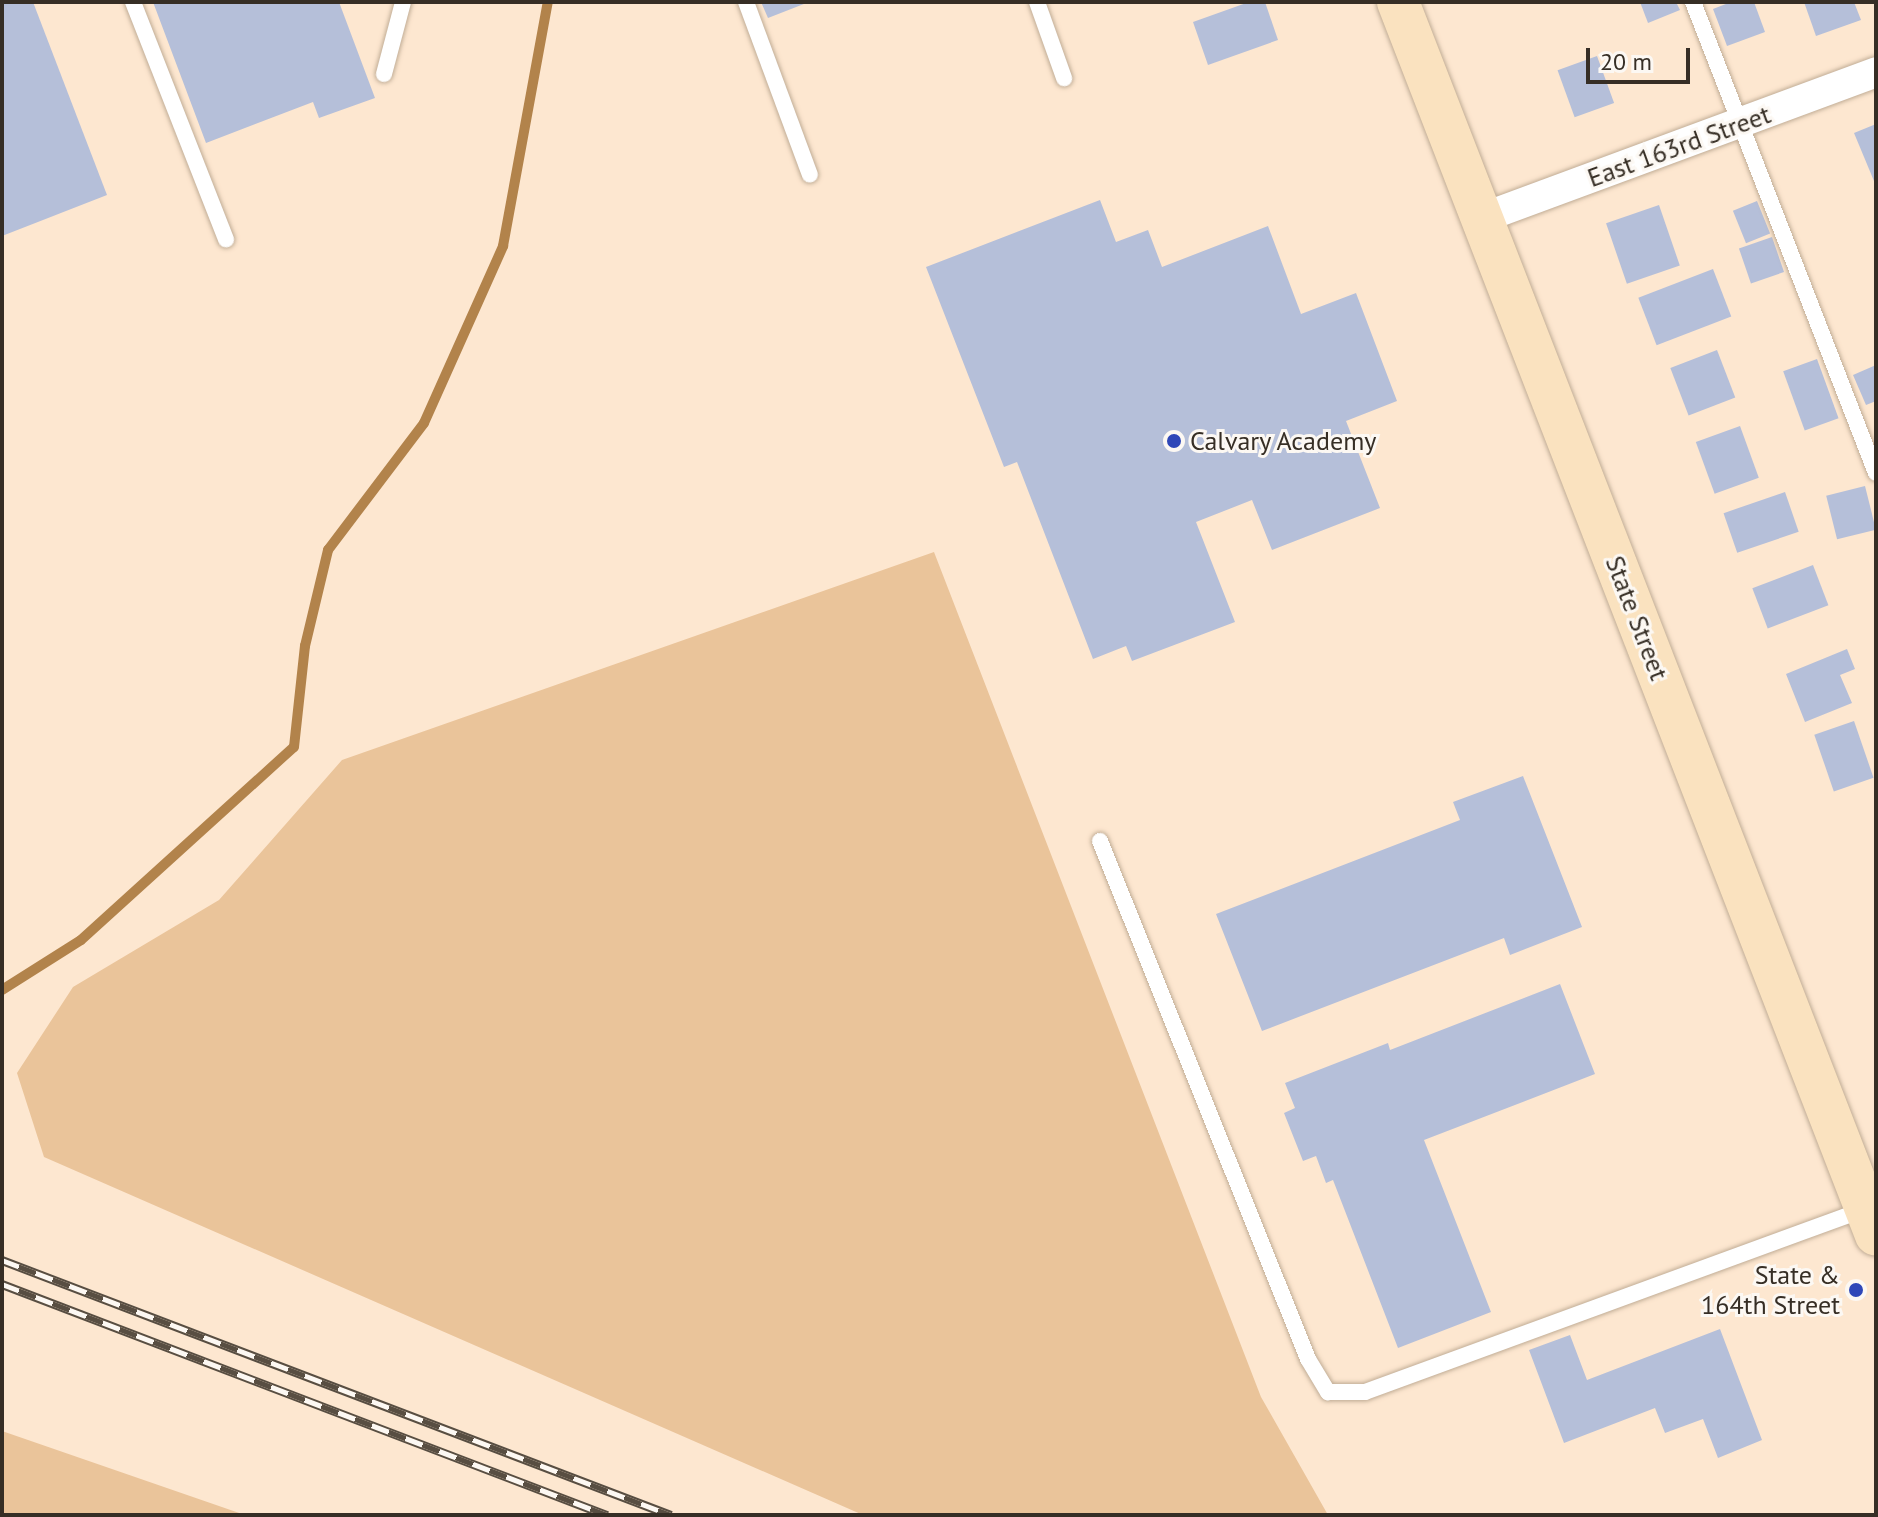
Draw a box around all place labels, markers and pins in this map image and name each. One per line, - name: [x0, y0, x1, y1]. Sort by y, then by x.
- place label: Calvary Academy: [1190, 425, 1378, 457]
- marker: Calvary Academy: [1165, 432, 1183, 450]
- place label: State & 164th Street: [1701, 1259, 1840, 1320]
- marker: State & 164th Street: [1847, 1281, 1865, 1299]

